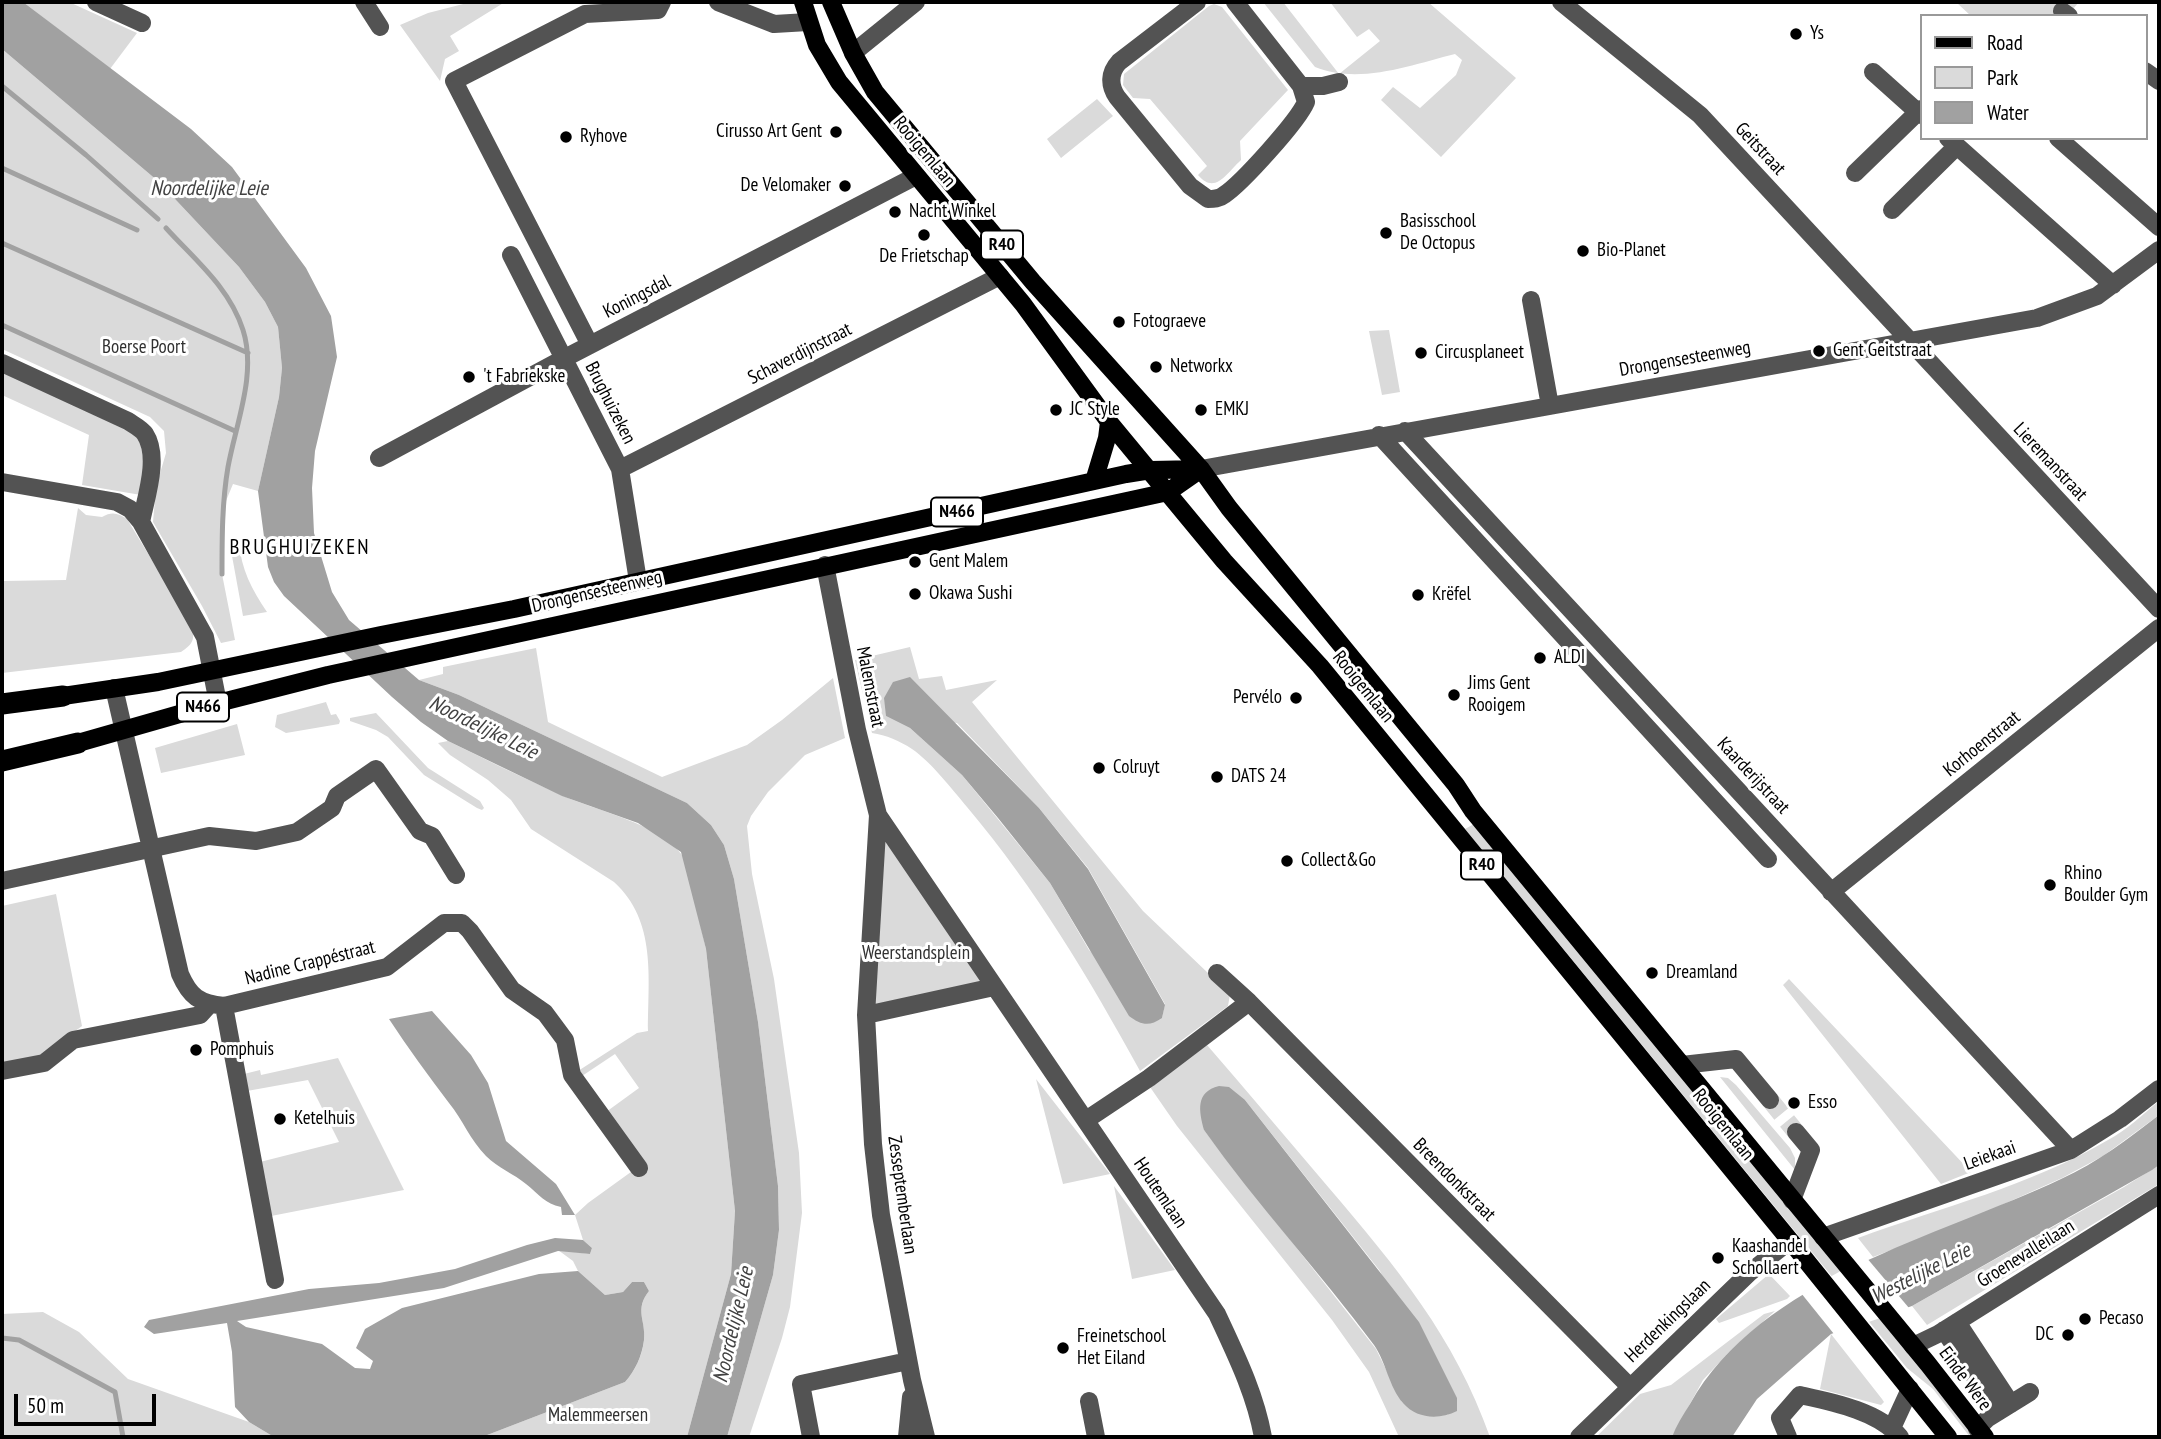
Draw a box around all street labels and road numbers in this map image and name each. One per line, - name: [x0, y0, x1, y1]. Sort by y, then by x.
- street label: Rooigemlaan: [888, 112, 960, 192]
- street label: Geitstraat: [1730, 118, 1790, 180]
- road number: R40: [981, 230, 1023, 260]
- street label: Koningsdal: [600, 270, 674, 324]
- street label: Schaverdijnstraat: [744, 318, 856, 390]
- street label: Drongensesteenweg: [1618, 336, 1752, 382]
- street label: Brughuizeken: [580, 358, 640, 448]
- street label: Lieremanstraat: [2008, 418, 2092, 506]
- road number: N466: [931, 498, 983, 526]
- street label: Drongensesteenweg: [530, 566, 664, 618]
- street label: Malemstraat: [851, 645, 889, 729]
- street label: Rooigemlaan: [1327, 647, 1399, 727]
- road number: N466: [177, 692, 229, 722]
- street label: Korhoenstraat: [1939, 706, 2025, 782]
- street label: Kaarderijstraat: [1712, 733, 1794, 819]
- road number: R40: [1461, 850, 1503, 880]
- street label: Nadine Crappéstraat: [243, 936, 377, 990]
- street label: Rooigemlaan: [1687, 1085, 1759, 1165]
- street label: Breendonkstraat: [1408, 1134, 1500, 1226]
- street label: Zesseptemberlaan: [882, 1135, 922, 1255]
- street label: Leiekaai: [1961, 1136, 2019, 1176]
- street label: Houtemlaan: [1128, 1154, 1192, 1232]
- street label: Groenevalleilaan: [1973, 1215, 2079, 1293]
- street label: Herdenkingslaan: [1620, 1275, 1716, 1367]
- street label: Einde Were: [1934, 1343, 1996, 1415]

